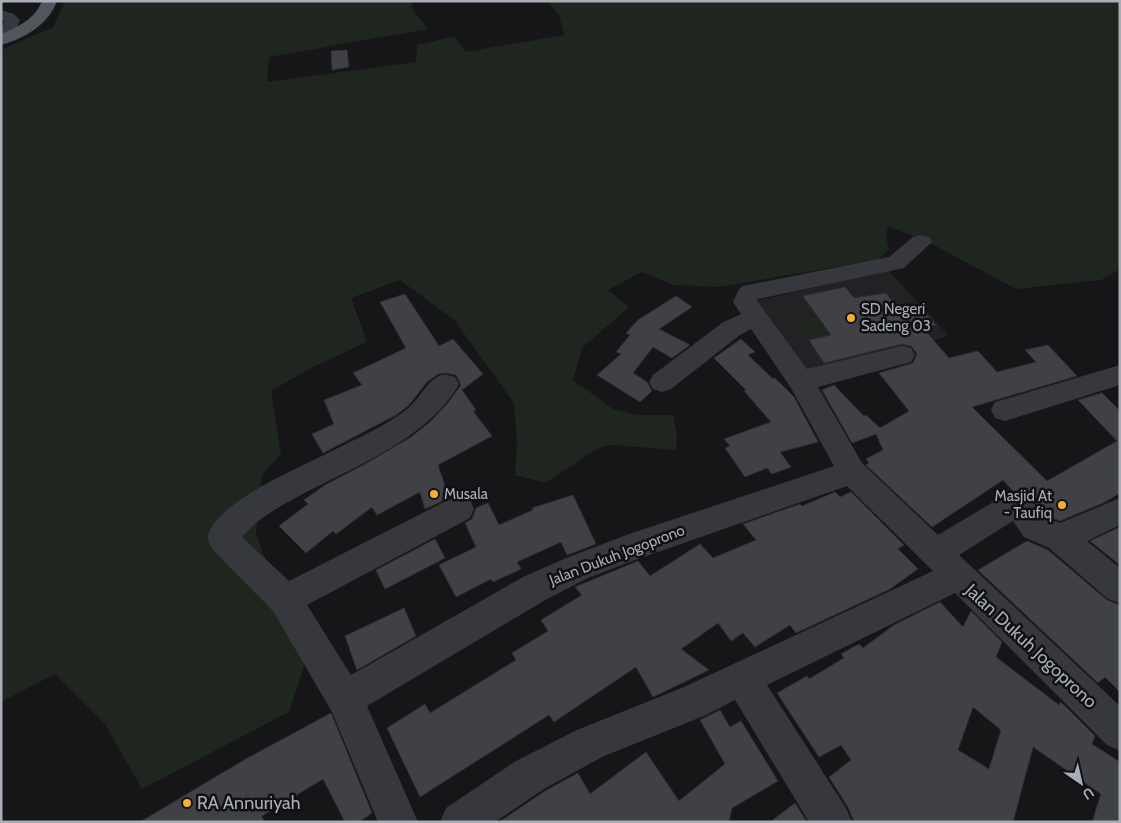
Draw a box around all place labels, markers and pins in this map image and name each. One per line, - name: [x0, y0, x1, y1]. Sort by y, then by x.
- place label: SD Negeri Sadeng 03: [861, 300, 931, 335]
- marker: SD Negeri Sadeng 03: [845, 312, 857, 324]
- place label: Musala: [444, 485, 489, 503]
- place label: Masjid At - Taufiq: [995, 487, 1052, 522]
- marker: Musala: [428, 488, 440, 500]
- marker: Masjid At - Taufiq: [1056, 499, 1068, 511]
- place label: RA Annuriyah: [197, 792, 301, 814]
- marker: RA Annuriyah: [181, 797, 193, 809]

